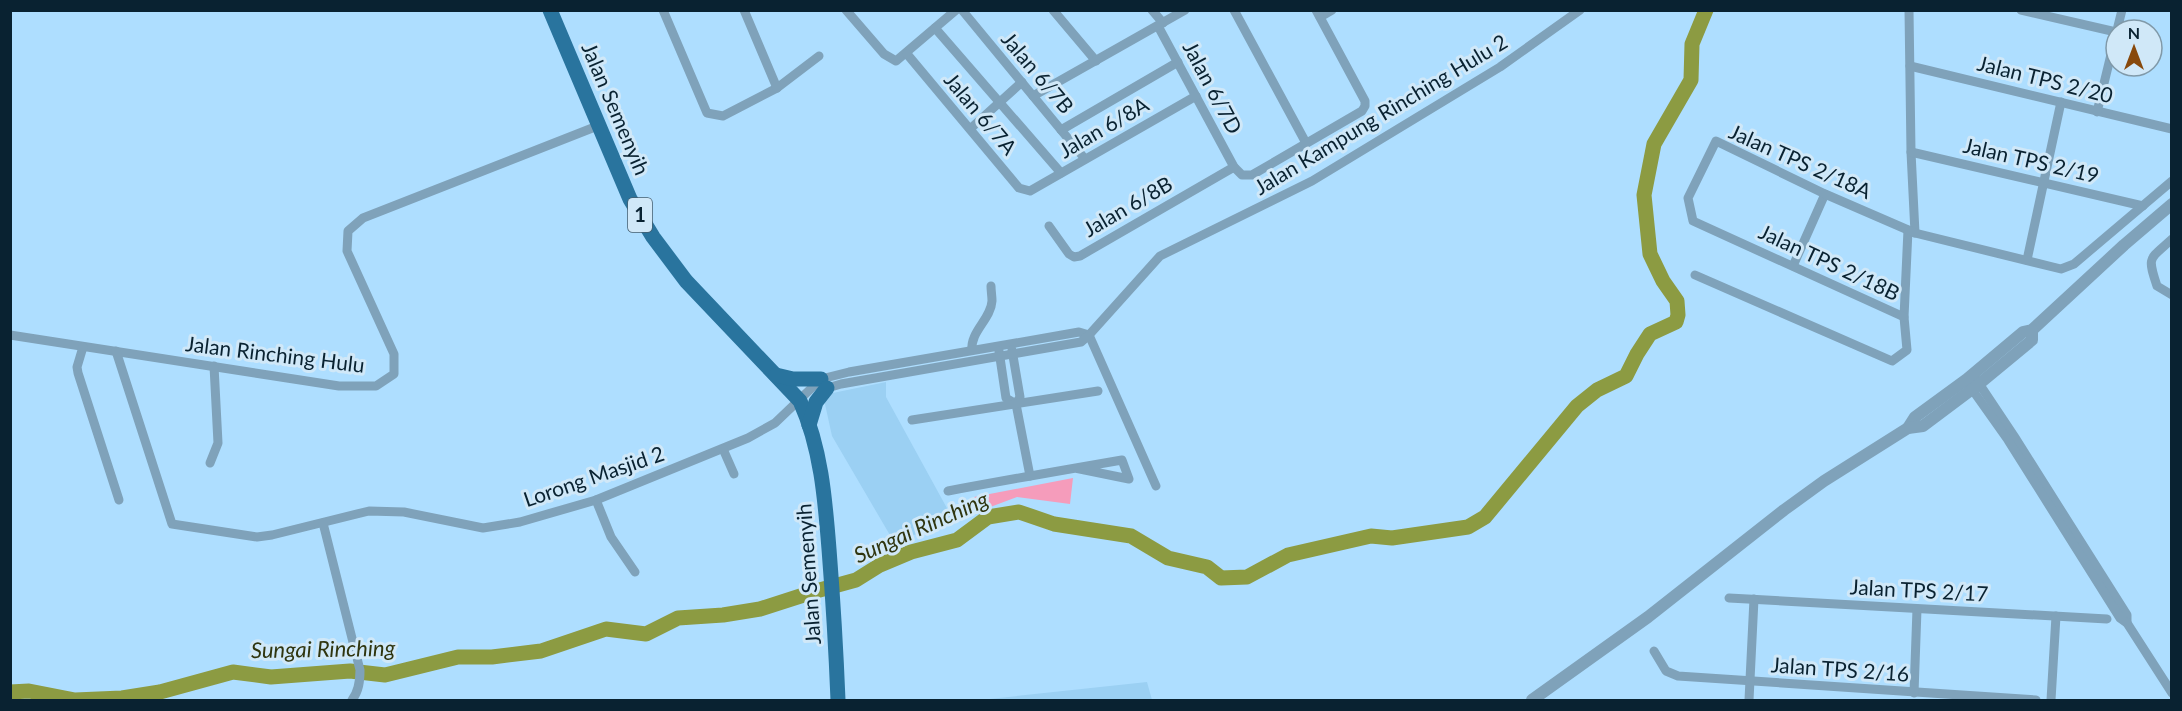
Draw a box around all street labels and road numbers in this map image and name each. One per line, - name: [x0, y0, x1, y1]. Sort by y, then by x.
- street label: Jalan 6/7B: [997, 26, 1079, 118]
- street label: Jalan Kampung Rinching Hulu 2: [1249, 28, 1511, 199]
- street label: Jalan 6/7D: [1179, 37, 1248, 138]
- street label: Jalan Semenyih: [577, 39, 655, 178]
- street label: Jalan TPS 2/20: [1975, 50, 2116, 107]
- street label: Jalan 6/7A: [940, 67, 1023, 160]
- street label: Jalan 6/8A: [1054, 91, 1153, 162]
- street label: Jalan TPS 2/18A: [1726, 118, 1876, 203]
- street label: Jalan TPS 2/19: [1961, 132, 2102, 187]
- street label: Jalan 6/8B: [1078, 170, 1176, 241]
- road number: 1: [628, 198, 652, 232]
- street label: Jalan TPS 2/18B: [1755, 218, 1904, 305]
- street label: Jalan Rinching Hulu: [184, 330, 366, 377]
- street label: Lorong Masjid 2: [520, 440, 667, 511]
- street label: Jalan Semenyih: [790, 503, 825, 645]
- street label: Jalan TPS 2/17: [1849, 573, 1989, 606]
- street label: Jalan TPS 2/16: [1770, 651, 1910, 686]

